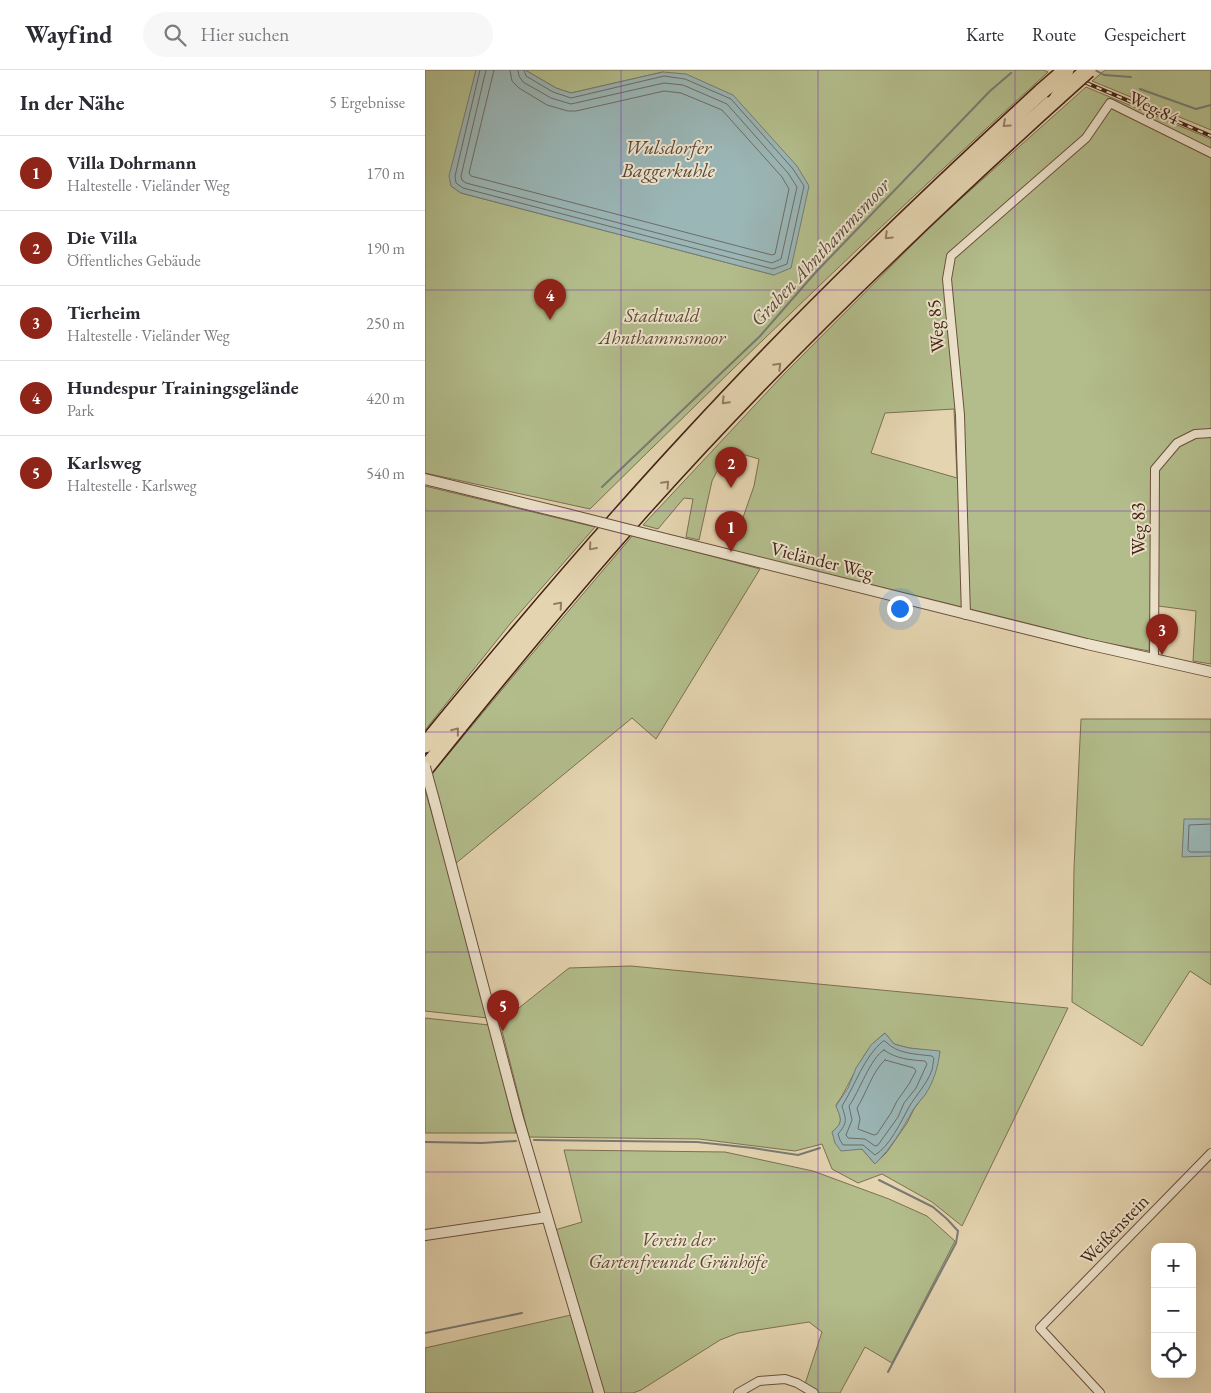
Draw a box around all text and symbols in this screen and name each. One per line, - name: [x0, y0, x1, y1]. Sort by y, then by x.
- search box: [143, 12, 493, 57]
- text: Wayfind: [25, 19, 113, 50]
- icon: search: [161, 21, 189, 49]
- text: Hier suchen: [201, 22, 289, 47]
- text: Karte: [966, 23, 1004, 46]
- text: Route: [1032, 23, 1076, 46]
- text: Gespeichert: [1104, 23, 1186, 46]
- street label: Weg 84: [1124, 85, 1184, 131]
- text: In der Nähe: [20, 89, 125, 116]
- text: 5 Ergebnisse: [329, 92, 405, 113]
- one-way arrow: [1002, 118, 1011, 127]
- water label: Wulsdorfer Baggerkuhle: [620, 134, 715, 183]
- text: Villa Dohrmann: [67, 150, 197, 175]
- text: 1: [32, 163, 40, 184]
- text: 170 m: [366, 163, 405, 184]
- water label: Graben Ahnthammsmoor: [744, 171, 896, 332]
- text: Haltestelle · Vieländer Weg: [67, 175, 230, 196]
- text: Die Villa: [67, 225, 137, 250]
- one-way arrow: [885, 230, 894, 239]
- text: 2: [32, 238, 40, 259]
- text: 190 m: [366, 238, 405, 259]
- text: Öffentliches Gebäude: [67, 250, 201, 271]
- pin: 4: [534, 279, 566, 320]
- street label: Weg 85: [921, 298, 950, 354]
- text: Tierheim: [67, 300, 141, 325]
- park label: Stadtwald Ahnthammsmoor: [597, 303, 726, 350]
- text: 3: [32, 313, 40, 334]
- text: 250 m: [366, 313, 405, 334]
- text: Haltestelle · Vieländer Weg: [67, 325, 230, 346]
- one-way arrow: [772, 363, 781, 372]
- text: Hundespur Trainingsgelände: [67, 375, 299, 400]
- text: 4: [32, 388, 40, 409]
- text: 420 m: [366, 388, 405, 409]
- one-way arrow: [722, 395, 731, 404]
- text: Park: [67, 400, 94, 421]
- pin: 2: [715, 447, 747, 488]
- text: Karlsweg: [67, 450, 141, 475]
- text: 5: [32, 463, 40, 484]
- text: 540 m: [366, 463, 405, 484]
- text: Haltestelle · Karlsweg: [67, 475, 197, 496]
- one-way arrow: [660, 480, 669, 489]
- street label: Weg 83: [1126, 502, 1151, 556]
- pin: 1: [715, 511, 747, 552]
- street label: Vieländer Weg: [768, 536, 877, 585]
- one-way arrow: [589, 541, 597, 550]
- your location: [887, 596, 913, 622]
- one-way arrow: [553, 602, 562, 611]
- pin: 3: [1146, 614, 1178, 655]
- one-way arrow: [450, 728, 458, 737]
- pin: 5: [487, 990, 519, 1031]
- street label: Weißenstein: [1075, 1189, 1154, 1270]
- park label: Verein der Gartenfreunde Grünhöfe: [589, 1227, 768, 1274]
- map controls: [1151, 1243, 1196, 1378]
- button: +: [1151, 1243, 1196, 1288]
- button: −: [1151, 1288, 1196, 1333]
- button: locate: [1151, 1333, 1196, 1378]

